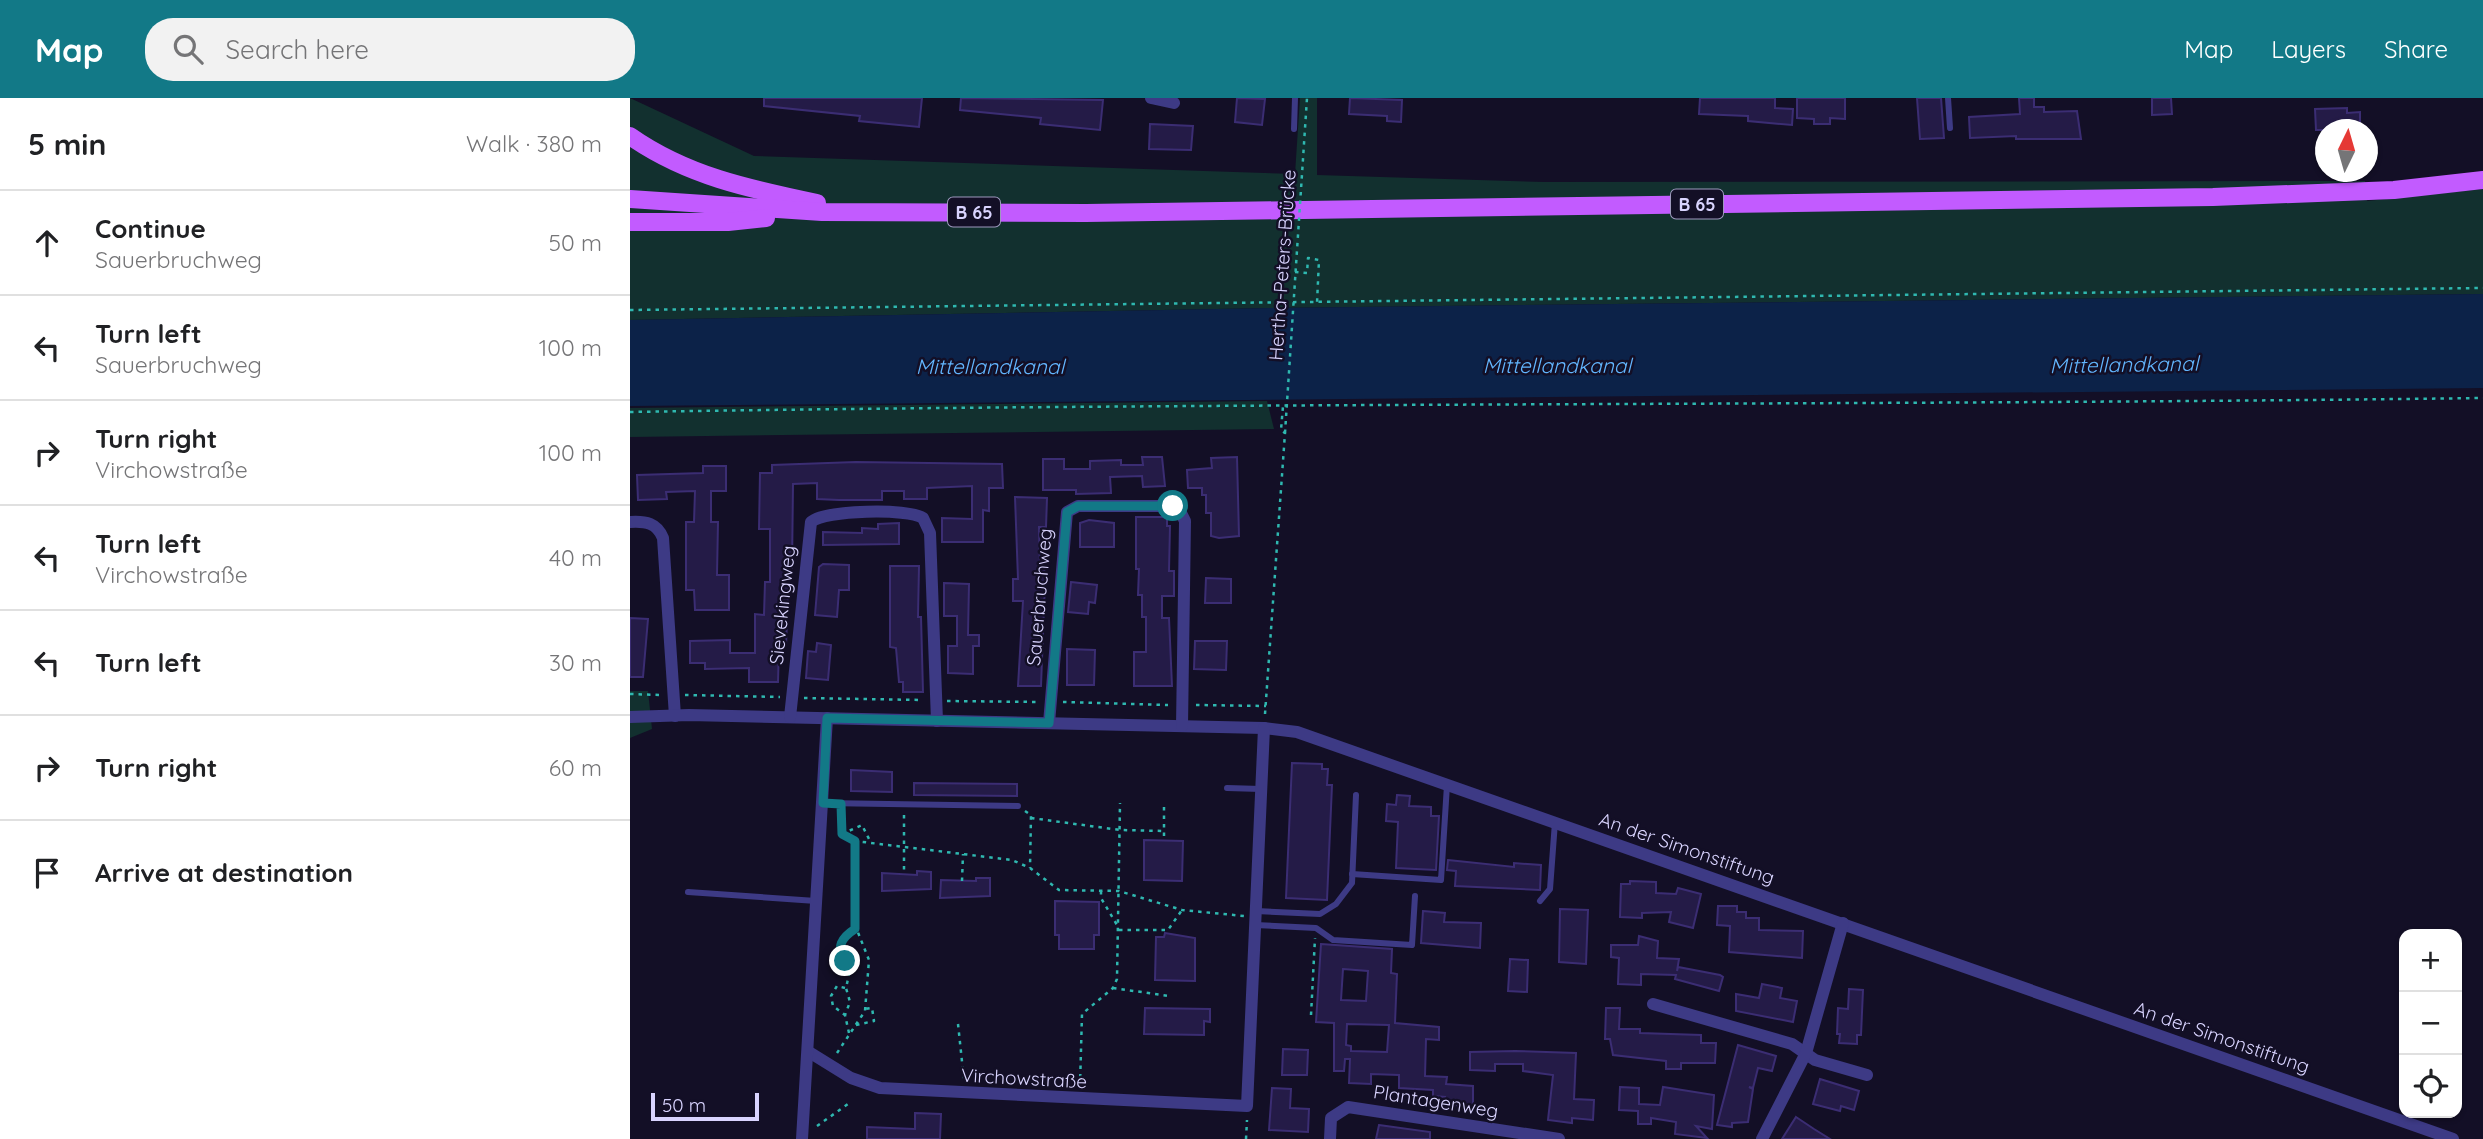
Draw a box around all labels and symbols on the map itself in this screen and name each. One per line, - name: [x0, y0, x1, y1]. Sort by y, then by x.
- north arrow: [2315, 119, 2378, 182]
- street label: Hertha-Peters-Brücke: [1263, 169, 1301, 361]
- road number: B 65: [1671, 190, 1723, 218]
- road number: B 65: [948, 198, 1000, 226]
- water label: Mittellandkanal: [2049, 350, 2201, 378]
- water label: Mittellandkanal: [1483, 352, 1634, 378]
- water label: Mittellandkanal: [916, 353, 1067, 379]
- route start: [1157, 490, 1188, 521]
- street label: Sauerbruchweg: [1021, 527, 1057, 667]
- street label: Sievekingweg: [764, 544, 800, 666]
- street label: An der Simonstiftung: [1596, 807, 1778, 889]
- route end: [829, 945, 860, 976]
- street label: An der Simonstiftung: [2131, 996, 2313, 1078]
- street label: Virchowstraße: [960, 1063, 1088, 1093]
- street label: Plantagenweg: [1372, 1079, 1500, 1123]
- scale bar: [651, 1090, 760, 1122]

